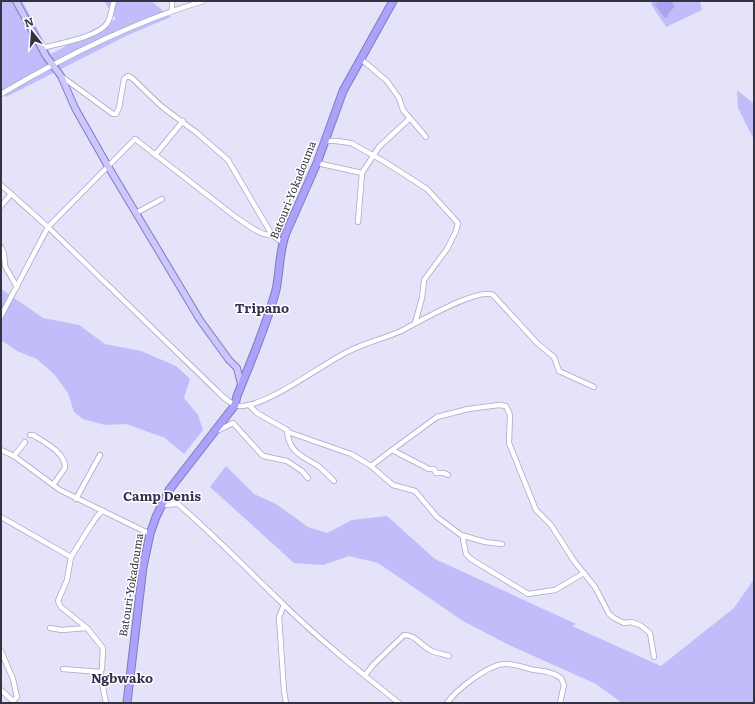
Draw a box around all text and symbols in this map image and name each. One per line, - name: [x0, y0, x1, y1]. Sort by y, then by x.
- north arrow: [12, 12, 52, 52]
- text: N: [22, 12, 36, 30]
- street label: Batouri-Yokadouma: [265, 138, 319, 241]
- district label: Tripano: [235, 298, 289, 317]
- district label: Camp Denis: [123, 486, 202, 505]
- street label: Batouri-Yokadouma: [114, 532, 146, 638]
- district label: Ngbwako: [91, 668, 153, 687]

